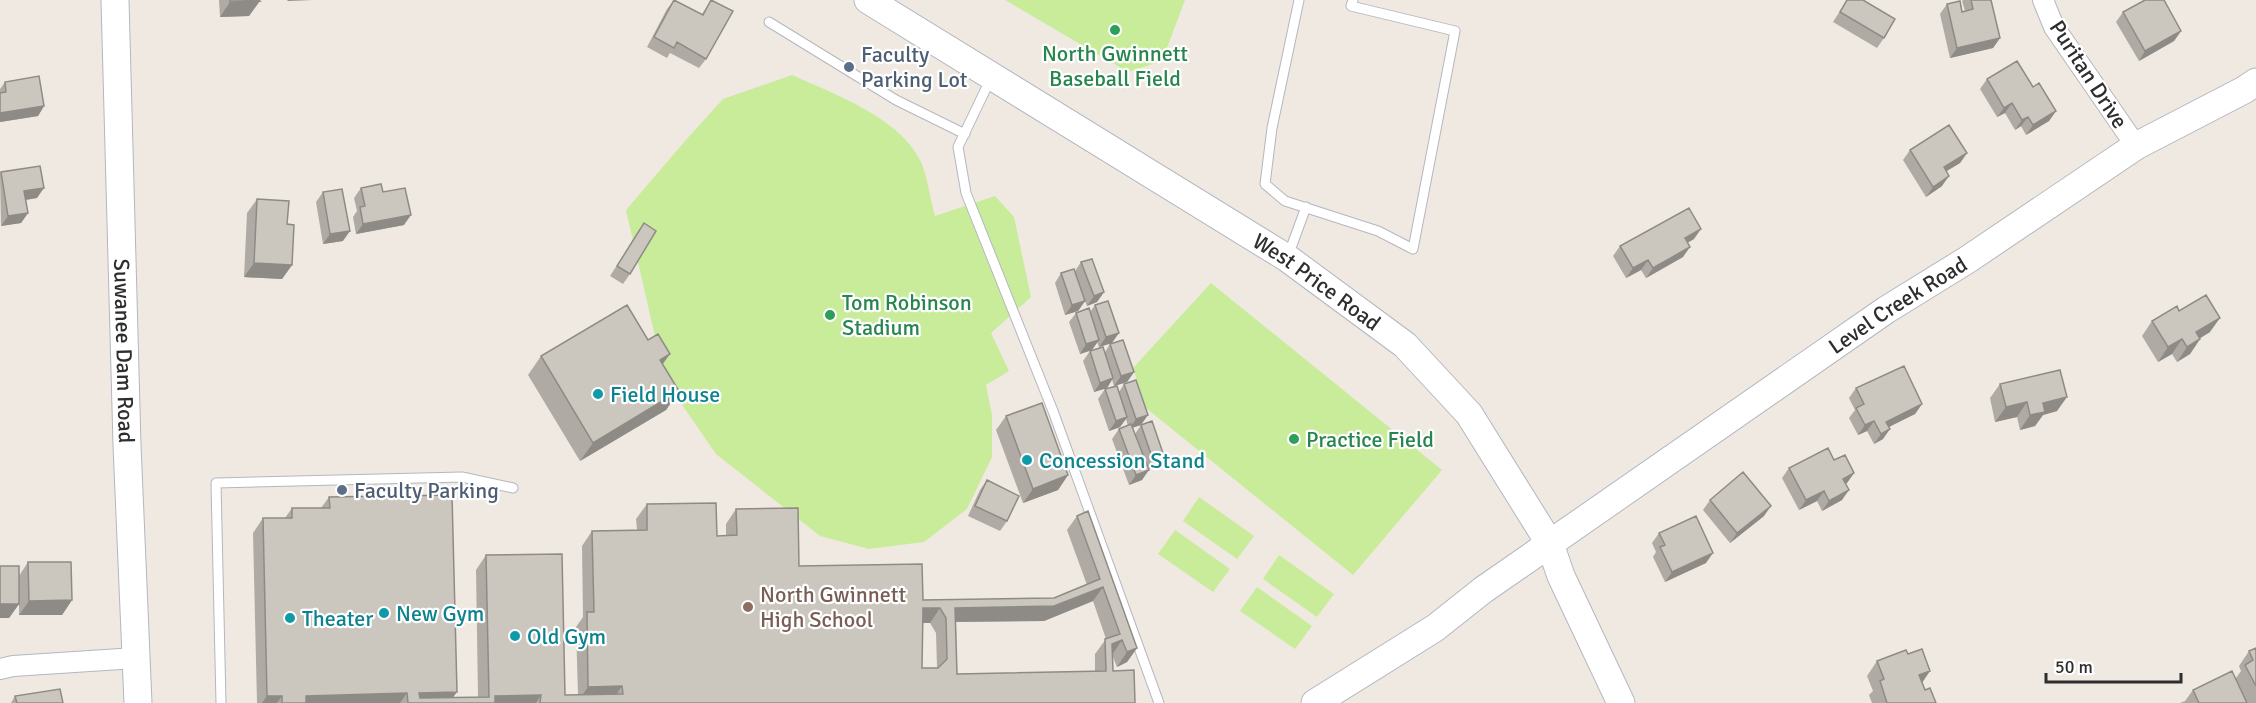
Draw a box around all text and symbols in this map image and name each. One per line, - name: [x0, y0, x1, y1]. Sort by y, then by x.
- street label: Puritan Drive: [2044, 15, 2134, 133]
- marker: North Gwinnett Baseball Field: [1108, 23, 1122, 37]
- place label: North Gwinnett Baseball Field: [1042, 40, 1188, 92]
- place label: Faculty Parking Lot: [861, 41, 968, 93]
- marker: Faculty Parking Lot: [842, 60, 856, 74]
- street label: West Price Road: [1248, 227, 1386, 337]
- street label: Level Creek Road: [1823, 250, 1972, 360]
- street label: Suwanee Dam Road: [108, 258, 140, 444]
- place label: Tom Robinson Stadium: [842, 289, 972, 341]
- marker: Tom Robinson Stadium: [823, 308, 837, 322]
- place label: Field House: [610, 381, 720, 408]
- marker: Field House: [591, 387, 605, 401]
- place label: Practice Field: [1306, 426, 1434, 453]
- marker: Practice Field: [1287, 432, 1301, 446]
- place label: Concession Stand: [1039, 447, 1205, 474]
- marker: Concession Stand: [1020, 453, 1034, 467]
- place label: Faculty Parking: [354, 477, 499, 504]
- marker: Faculty Parking: [335, 483, 349, 497]
- place label: North Gwinnett High School: [760, 581, 906, 633]
- place label: New Gym: [396, 600, 484, 627]
- marker: North Gwinnett High School: [741, 600, 755, 614]
- place label: Theater: [302, 605, 373, 632]
- marker: New Gym: [377, 606, 391, 620]
- marker: Theater: [283, 611, 297, 625]
- place label: Old Gym: [527, 623, 606, 650]
- marker: Old Gym: [508, 629, 522, 643]
- scale bar: [2046, 646, 2181, 684]
- text: 50 m: [2055, 656, 2093, 678]

